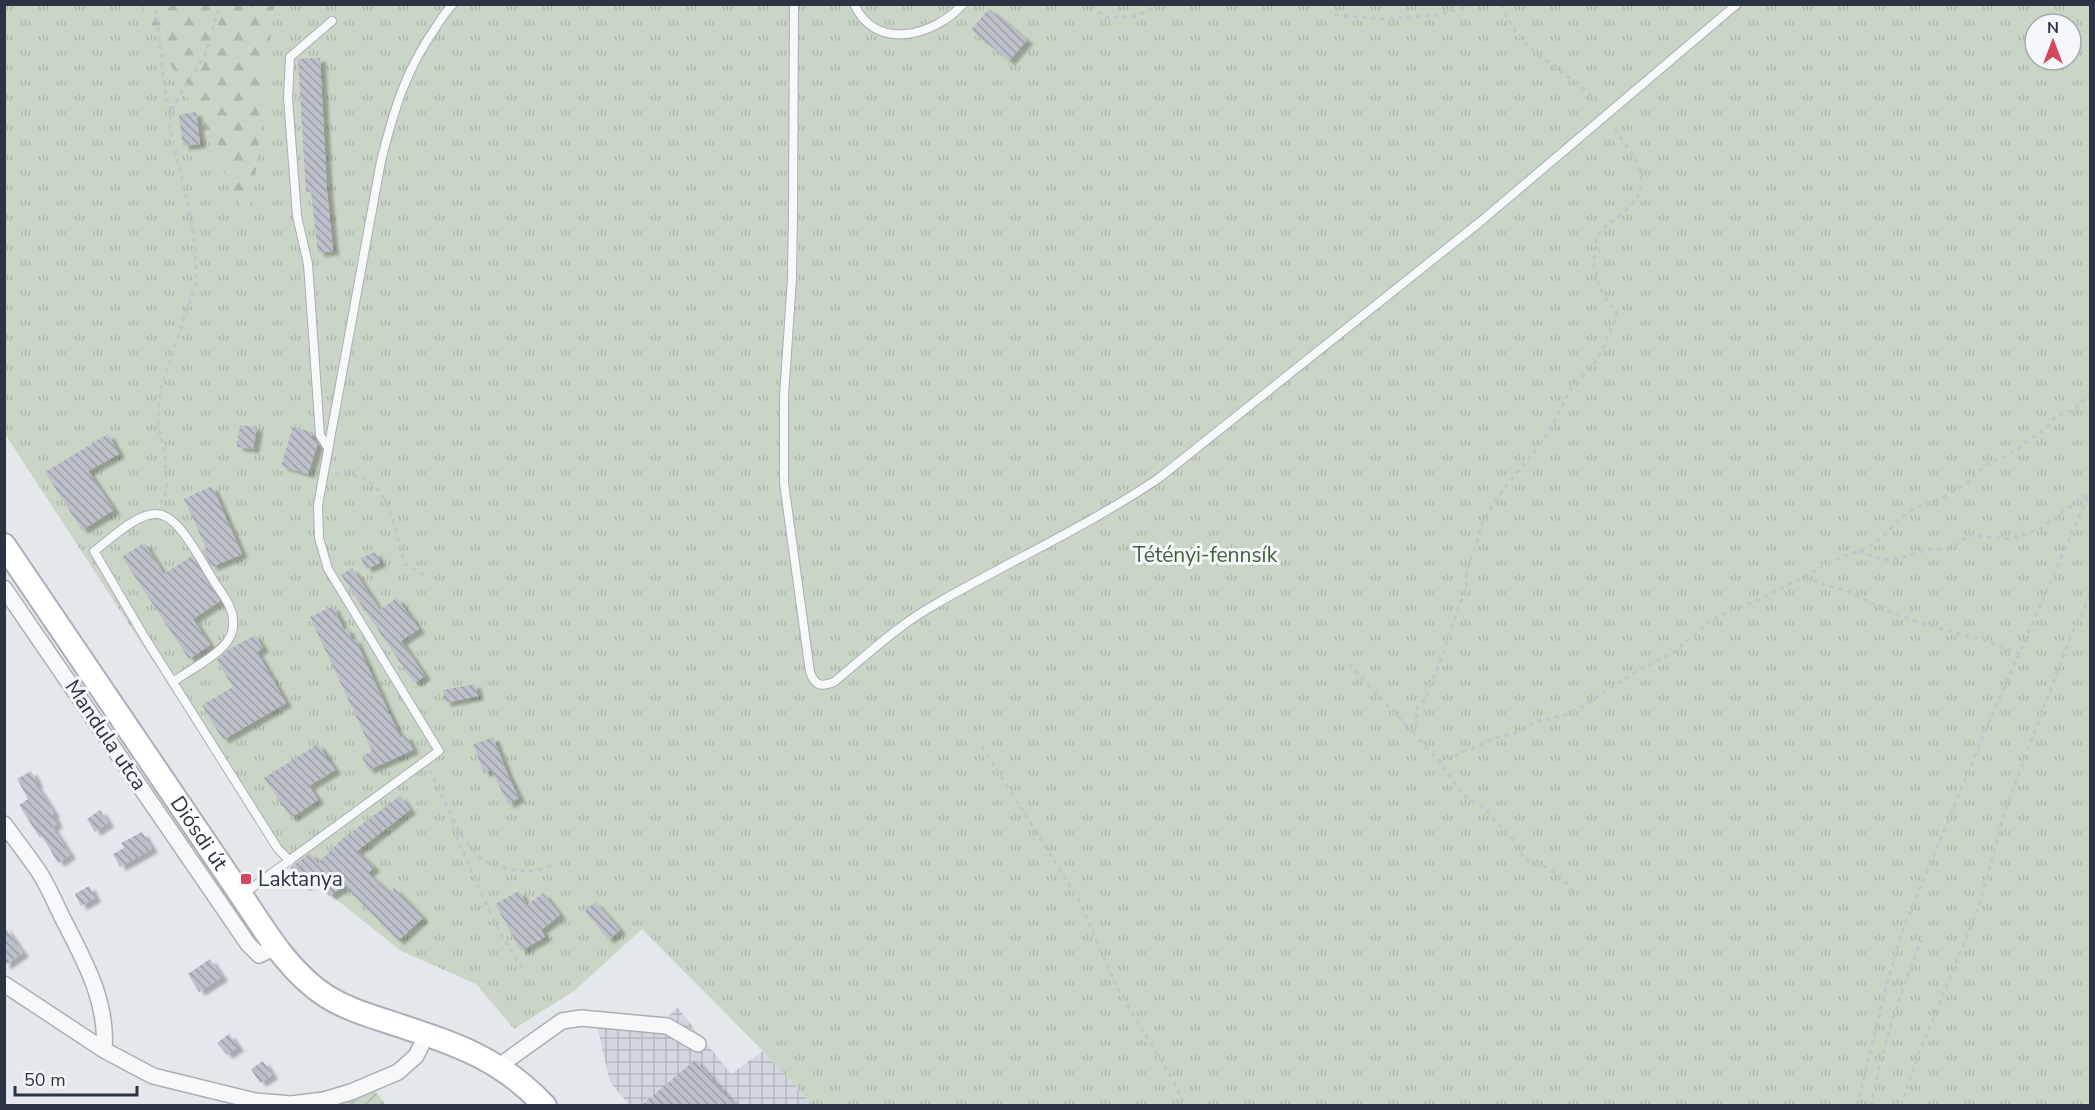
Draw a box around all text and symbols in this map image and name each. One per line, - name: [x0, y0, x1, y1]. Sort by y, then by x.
- north arrow: [2023, 12, 2083, 72]
- text: N: [2047, 17, 2059, 39]
- park label: Tétényi-fennsík: [1133, 541, 1278, 569]
- street label: Mandula utca: [59, 674, 153, 796]
- street label: Diósdi út: [164, 791, 235, 876]
- place label: Laktanya: [258, 865, 343, 893]
- marker: Laktanya: [239, 872, 253, 886]
- scale bar: [15, 1059, 136, 1097]
- text: 50 m: [24, 1068, 66, 1092]

